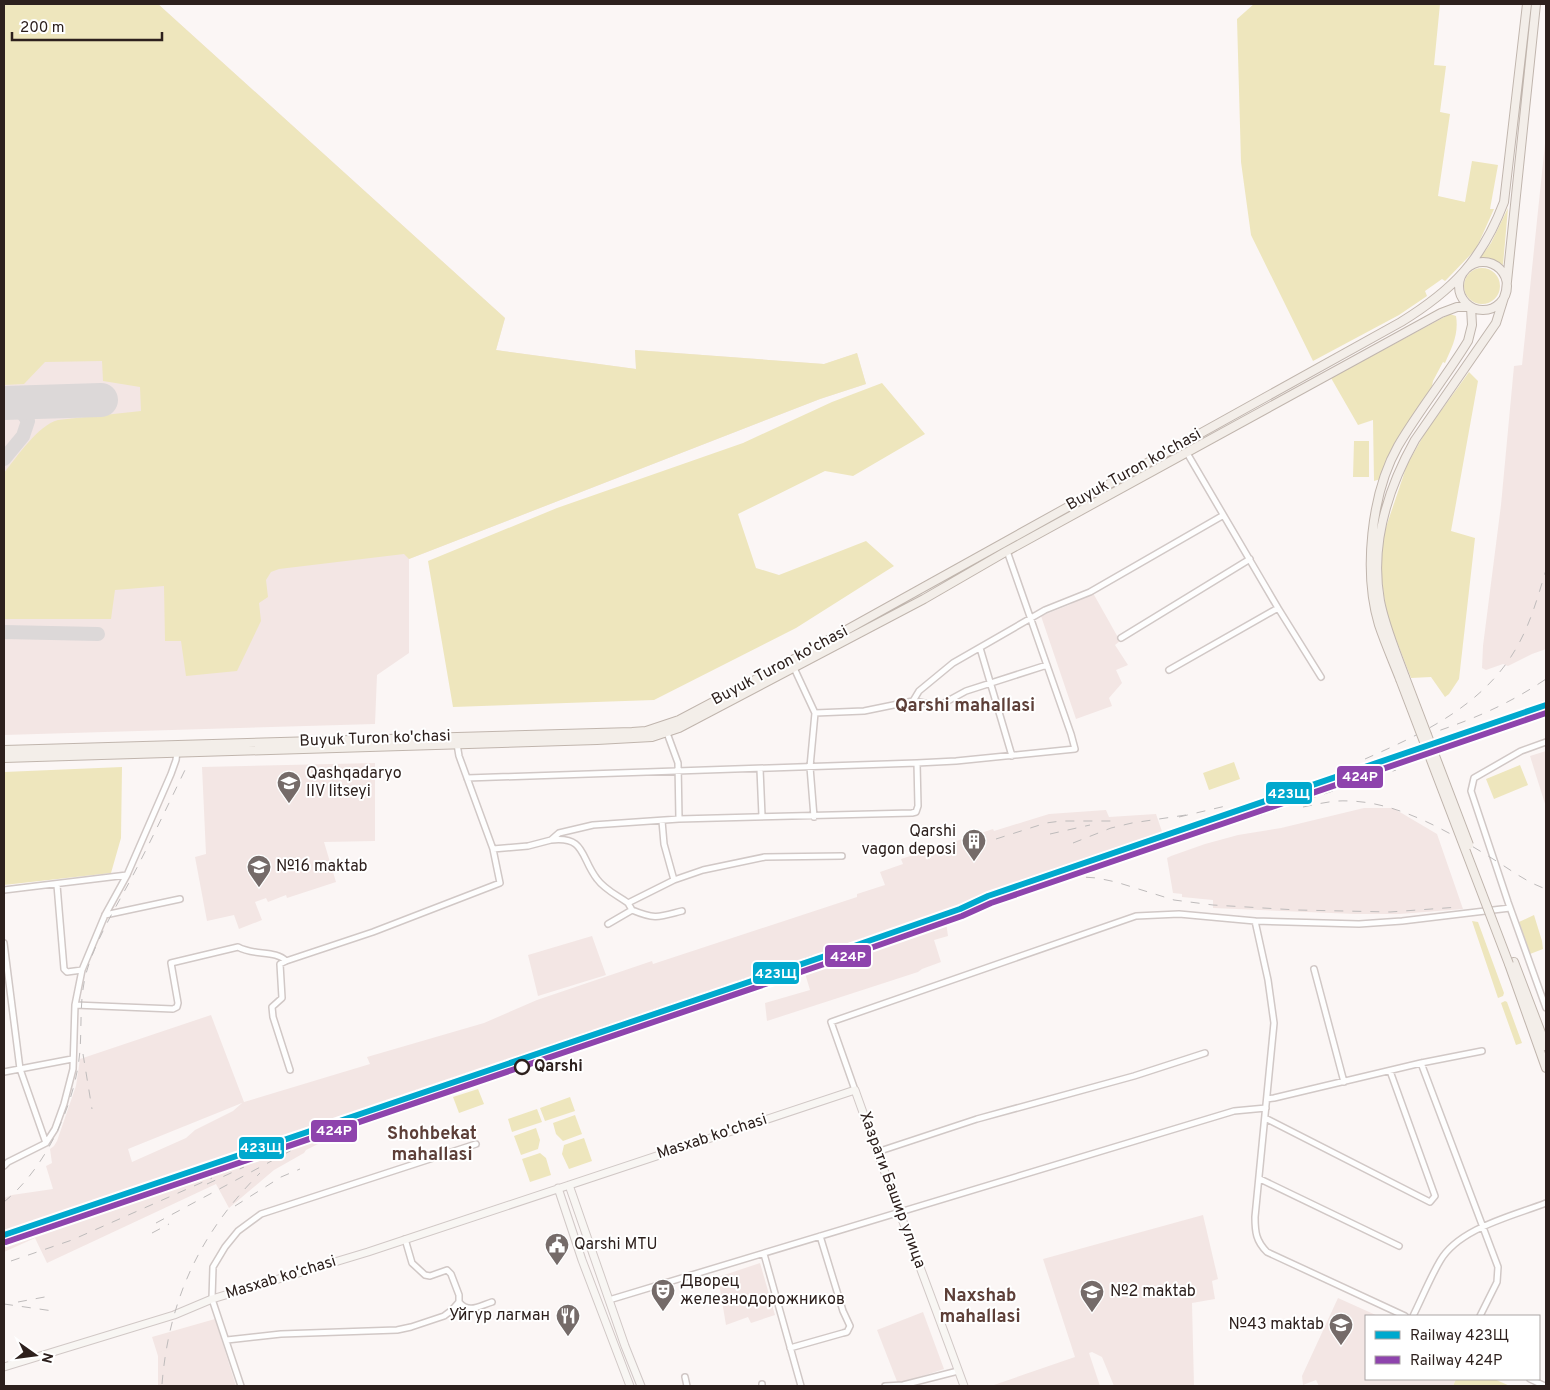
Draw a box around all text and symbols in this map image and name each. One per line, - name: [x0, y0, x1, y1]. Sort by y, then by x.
- scale bar: [12, 10, 162, 42]
- text: 200 m: [20, 19, 65, 38]
- street label: Buyuk Turon ko'chasi: [1063, 425, 1205, 515]
- street label: Buyuk Turon ko'chasi: [708, 622, 852, 710]
- district label: Qarshi mahallasi: [895, 695, 1035, 718]
- street label: Buyuk Turon ko'chasi: [299, 726, 451, 752]
- place label: Qashqadaryo IIV litseyi: [306, 764, 402, 802]
- line badge: 424Р: [1336, 765, 1384, 789]
- text: 424Р: [1342, 769, 1378, 786]
- school or university icon: Qashqadaryo IIV litseyi: [276, 770, 302, 804]
- line badge: 423Щ: [1265, 781, 1313, 805]
- text: 423Щ: [1268, 786, 1310, 803]
- place label: Qarshi vagon deposi: [862, 822, 956, 860]
- building icon: Qarshi vagon deposi: [961, 828, 987, 862]
- school or university icon: №16 maktab: [246, 854, 272, 888]
- place label: №16 maktab: [276, 857, 368, 877]
- line badge: 424Р: [824, 944, 872, 968]
- text: 424Р: [830, 949, 866, 966]
- line badge: 423Щ: [752, 961, 800, 985]
- text: 423Щ: [755, 966, 797, 983]
- place label: Qarshi: [534, 1057, 583, 1077]
- marker: Qarshi: [514, 1059, 530, 1075]
- street label: Хазрати Башир улица: [854, 1109, 930, 1271]
- street label: Masxab ko'chasi: [654, 1110, 770, 1164]
- line badge: 424Р: [310, 1119, 358, 1143]
- text: 424Р: [316, 1123, 352, 1140]
- district label: Shohbekat mahallasi: [387, 1123, 477, 1167]
- line badge: 423Щ: [238, 1136, 285, 1160]
- text: 423Щ: [240, 1140, 282, 1157]
- public building icon: Qarshi MTU: [544, 1232, 570, 1266]
- place label: Qarshi MTU: [574, 1235, 658, 1255]
- street label: Masxab ko'chasi: [223, 1252, 339, 1304]
- place label: Дворец железнодорожников: [680, 1272, 845, 1310]
- theatre icon: Дворец железнодорожников: [650, 1278, 676, 1312]
- school or university icon: №2 maktab: [1079, 1279, 1105, 1313]
- place label: №2 maktab: [1110, 1282, 1196, 1302]
- district label: Naxshab mahallasi: [940, 1285, 1020, 1329]
- restaurant icon: Уйгур лагман: [555, 1303, 581, 1337]
- place label: Уйгур лагман: [449, 1306, 550, 1326]
- school or university icon: №43 maktab: [1328, 1312, 1354, 1346]
- place label: №43 maktab: [1228, 1315, 1324, 1335]
- legend: [1365, 1315, 1540, 1380]
- text: Railway 423Щ: [1410, 1327, 1509, 1346]
- north arrow: [10, 1330, 60, 1380]
- text: N: [37, 1351, 56, 1365]
- text: Railway 424Р: [1410, 1352, 1502, 1371]

